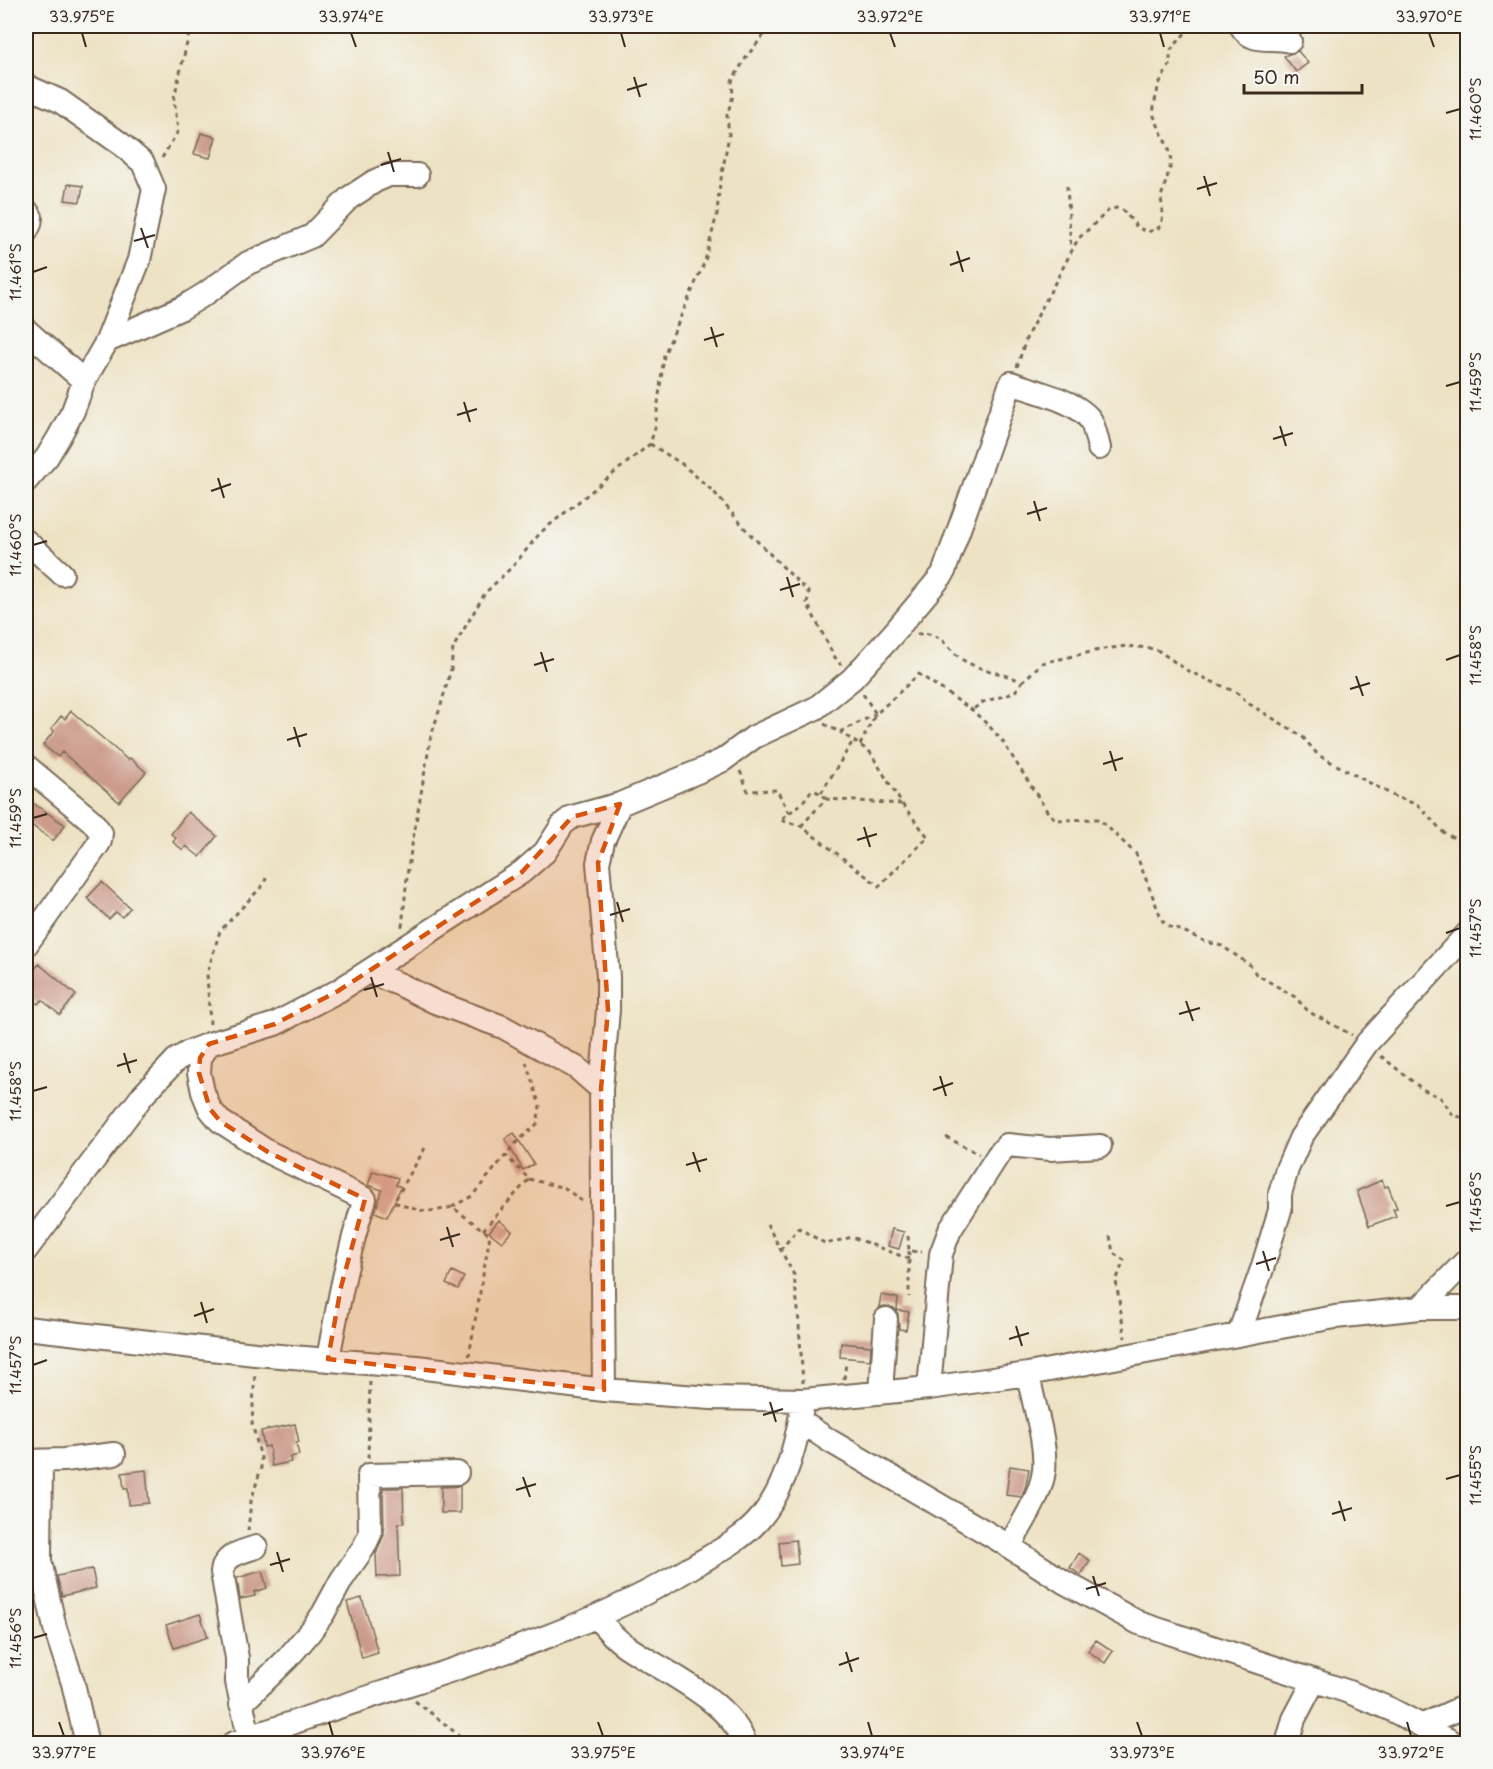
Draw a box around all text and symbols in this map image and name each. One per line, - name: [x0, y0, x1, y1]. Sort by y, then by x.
- text: 33.975°E: [49, 4, 115, 27]
- text: 33.974°E: [318, 4, 384, 27]
- text: 33.973°E: [588, 4, 654, 27]
- text: 33.972°E: [857, 4, 923, 27]
- text: 33.971°E: [1129, 4, 1191, 27]
- text: 33.970°E: [1395, 4, 1463, 27]
- scale bar: [1244, 57, 1362, 95]
- text: 50 m: [1253, 63, 1300, 90]
- text: 11.460°S: [1463, 77, 1486, 141]
- text: 11.461°S: [3, 243, 26, 301]
- text: 11.459°S: [1463, 352, 1486, 412]
- text: 11.460°S: [3, 513, 26, 577]
- text: 11.458°S: [1463, 625, 1486, 685]
- text: 11.459°S: [3, 788, 26, 848]
- text: 11.457°S: [1463, 898, 1486, 958]
- text: 11.458°S: [3, 1061, 26, 1121]
- text: 11.456°S: [1463, 1172, 1486, 1232]
- text: 11.457°S: [3, 1335, 26, 1395]
- text: 11.455°S: [1463, 1445, 1486, 1505]
- text: 11.456°S: [3, 1608, 26, 1668]
- text: 33.977°E: [32, 1740, 96, 1763]
- text: 33.976°E: [300, 1740, 366, 1763]
- text: 33.975°E: [570, 1740, 636, 1763]
- text: 33.974°E: [839, 1740, 905, 1763]
- text: 33.973°E: [1109, 1740, 1175, 1763]
- text: 33.972°E: [1378, 1740, 1444, 1763]

